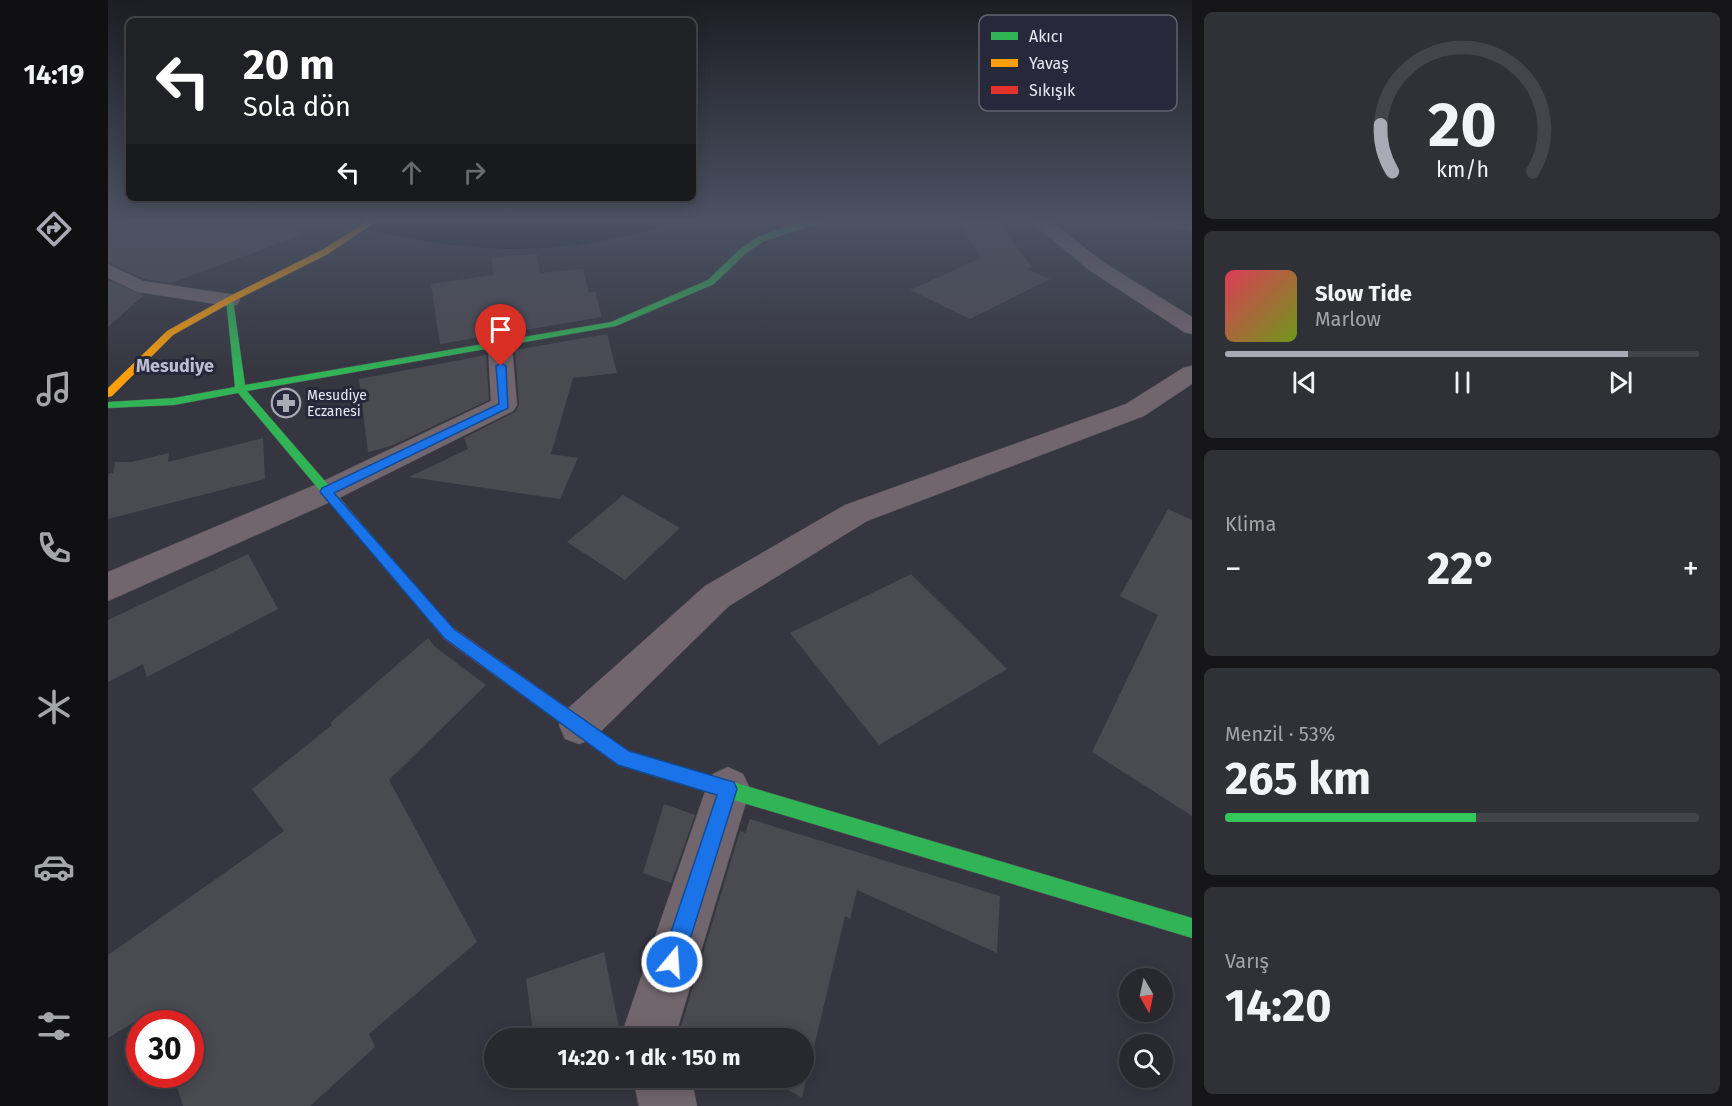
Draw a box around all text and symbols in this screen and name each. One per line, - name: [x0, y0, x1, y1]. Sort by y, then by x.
- legend: [979, 15, 1177, 111]
- text: Akıcı: [1029, 27, 1063, 46]
- text: 20 m: [243, 40, 335, 90]
- icon: left: [144, 42, 222, 120]
- text: Yavaş: [1029, 54, 1069, 74]
- text: 14:19: [24, 59, 85, 91]
- text: Sıkışık: [1029, 81, 1076, 101]
- text: 20: [1428, 89, 1496, 164]
- text: Sola dön: [243, 91, 351, 123]
- icon: left: [332, 156, 365, 189]
- icon: ahead: [395, 156, 428, 189]
- icon: right: [458, 156, 491, 189]
- text: km/h: [1435, 158, 1489, 184]
- icon: directions: [33, 208, 75, 250]
- text: Slow Tide: [1315, 280, 1412, 307]
- pin: [475, 304, 526, 366]
- text: Marlow: [1315, 307, 1381, 331]
- icon: arrive: [484, 313, 517, 346]
- district label: Mesudiye: [136, 355, 214, 377]
- icon: previous: [1288, 366, 1321, 399]
- icon: pause: [1446, 366, 1479, 399]
- icon: next: [1604, 366, 1637, 399]
- icon: music: [33, 368, 75, 410]
- pharmacy icon: Mesudiye Eczanesi: [270, 387, 302, 419]
- place label: Mesudiye Eczanesi: [307, 387, 367, 420]
- text: Klima: [1225, 512, 1276, 536]
- icon: phone: [33, 527, 75, 569]
- text: 22°: [1427, 542, 1497, 596]
- text: −: [1225, 549, 1242, 589]
- text: +: [1683, 549, 1699, 589]
- icon: climate: [33, 686, 75, 728]
- text: Menzil · 53%: [1225, 722, 1335, 746]
- text: 265 km: [1225, 752, 1371, 806]
- icon: car: [33, 846, 75, 888]
- position arrow: [640, 930, 704, 994]
- text: Varış: [1225, 949, 1269, 973]
- north arrow: [1119, 968, 1173, 1022]
- map controls: [1119, 968, 1173, 1088]
- text: 14:20: [1225, 979, 1332, 1033]
- icon: filters: [33, 1005, 75, 1047]
- speed limit sign: 30: [126, 1010, 204, 1088]
- button: search: [1119, 1034, 1173, 1088]
- text: 14:20 · 1 dk · 150 m: [557, 1044, 741, 1071]

